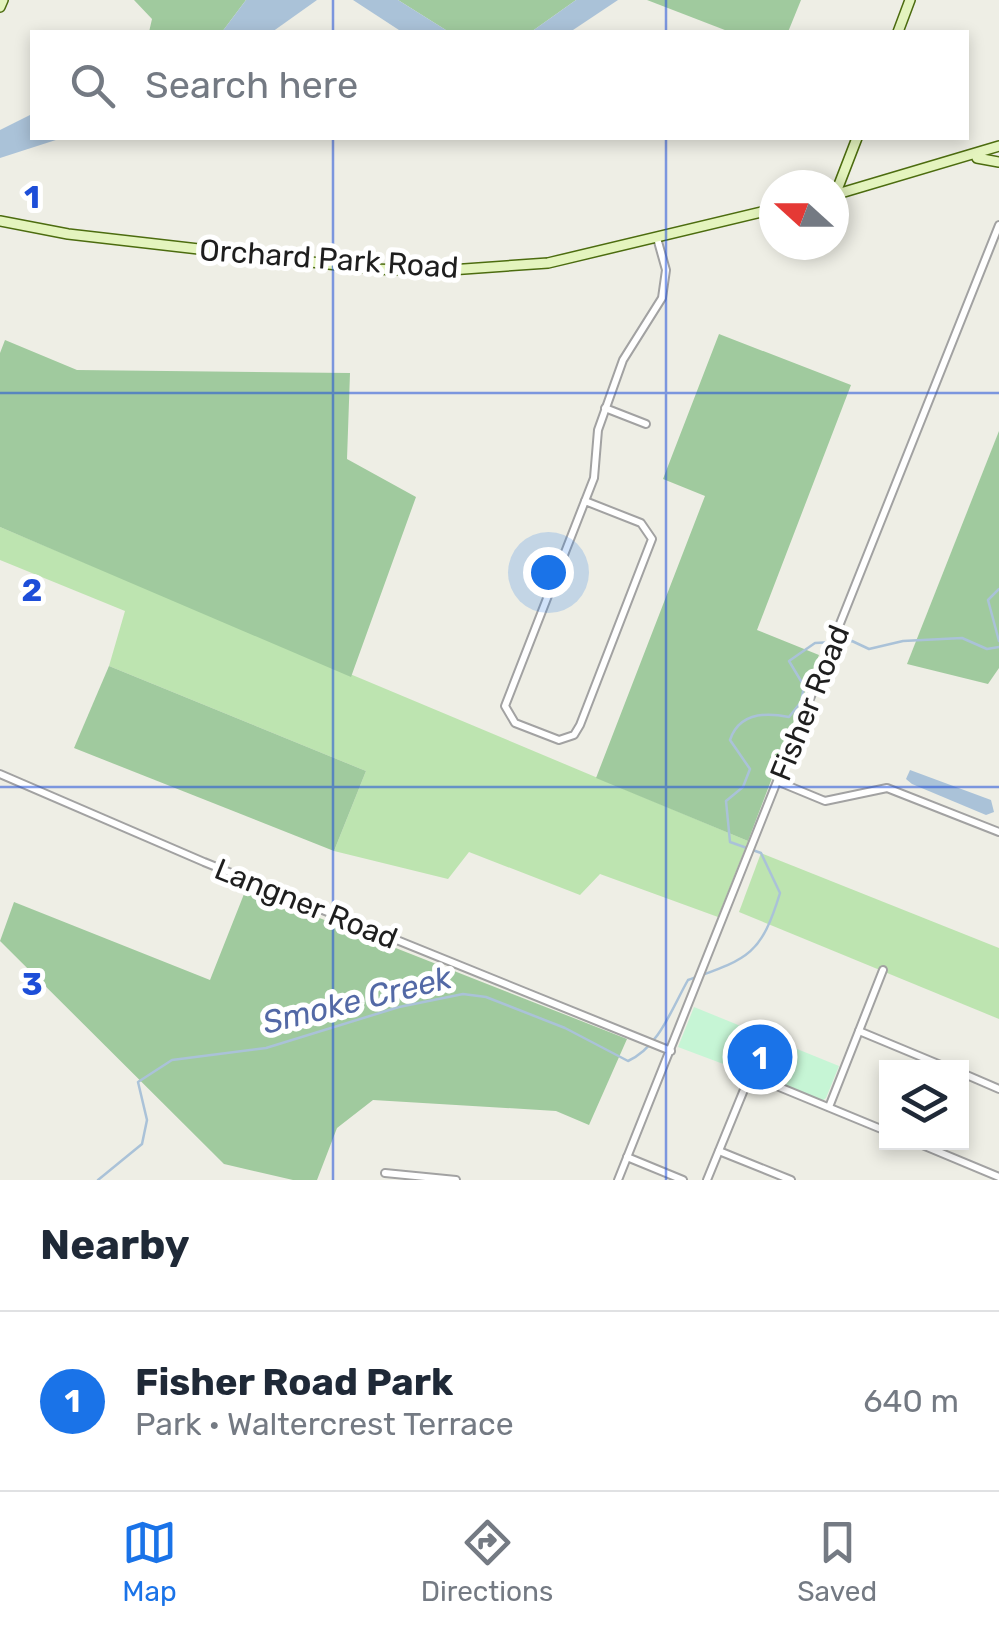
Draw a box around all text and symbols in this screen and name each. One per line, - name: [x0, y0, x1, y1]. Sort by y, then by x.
- search box: [30, 30, 969, 140]
- icon: search: [65, 58, 120, 113]
- text: Search here: [145, 62, 358, 108]
- north arrow: [759, 170, 849, 260]
- text: 1: [24, 178, 40, 216]
- street label: Orchard Park Road: [198, 232, 460, 286]
- your location: [523, 547, 574, 598]
- text: 2: [22, 571, 42, 609]
- street label: Fisher Road: [763, 620, 857, 786]
- street label: Langner Road: [209, 851, 403, 957]
- water label: Smoke Creek: [258, 958, 456, 1042]
- text: 3: [21, 965, 43, 1003]
- pin: 1: [728, 1020, 792, 1094]
- map controls: [879, 1060, 969, 1150]
- button: layers: [879, 1060, 969, 1150]
- text: Nearby: [40, 1220, 190, 1270]
- text: Fisher Road Park: [135, 1359, 453, 1405]
- text: 1: [65, 1382, 80, 1420]
- text: 640 m: [863, 1382, 959, 1420]
- text: Park · Waltercrest Terrace: [135, 1405, 514, 1443]
- tab: Map: [122, 1515, 177, 1608]
- tab: Directions: [421, 1515, 553, 1608]
- tab: Saved: [797, 1515, 877, 1608]

